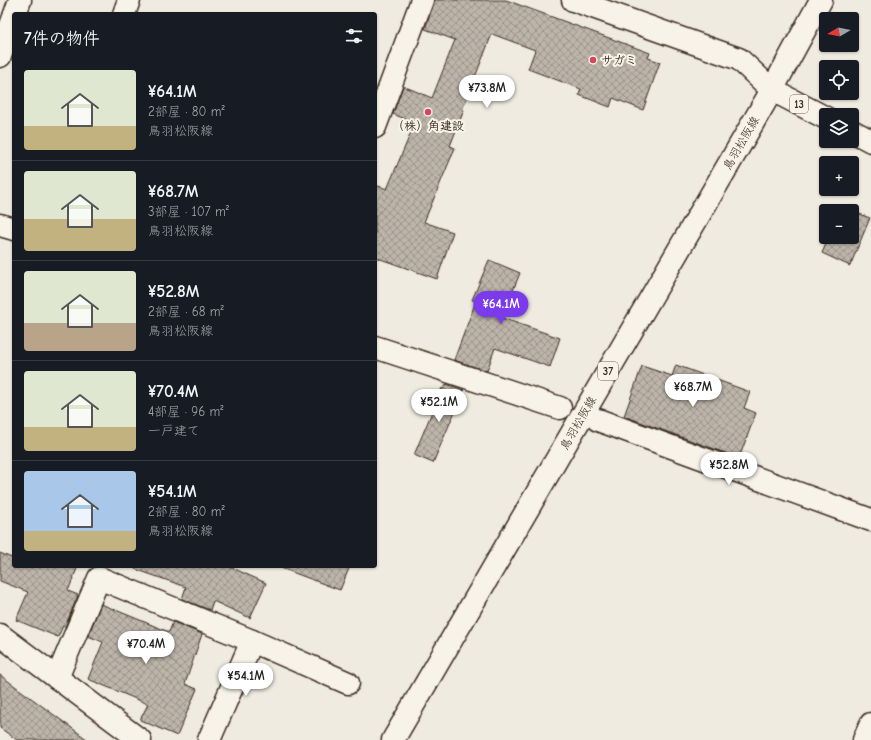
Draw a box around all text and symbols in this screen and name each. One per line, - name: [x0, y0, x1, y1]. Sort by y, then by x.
- north arrow: [819, 12, 859, 52]
- map controls: [819, 12, 859, 244]
- icon: filters: [343, 25, 365, 47]
- text: 7件の物件: [24, 29, 100, 48]
- place label: サガミ: [601, 53, 637, 67]
- marker: サガミ: [588, 55, 598, 65]
- button: locate: [819, 60, 859, 100]
- pin: ¥73.8M: [454, 75, 520, 109]
- text: ¥73.8M: [468, 80, 506, 95]
- text: ¥64.1M: [148, 82, 197, 101]
- icon: home: [56, 86, 104, 134]
- road number: 13: [790, 95, 808, 113]
- text: 2部屋 · 80 m²: [148, 104, 225, 119]
- marker: （株）角建設: [423, 107, 433, 117]
- button: layers: [819, 108, 859, 148]
- street label: 鳥羽松阪線: [720, 114, 762, 172]
- place label: （株）角建設: [392, 119, 464, 133]
- text: 鳥羽松阪線: [148, 123, 213, 138]
- button: +: [819, 156, 859, 196]
- text: ¥68.7M: [148, 182, 198, 201]
- icon: home: [56, 187, 104, 235]
- text: 3部屋 · 107 m²: [148, 204, 229, 219]
- button: −: [819, 204, 859, 244]
- text: 鳥羽松阪線: [148, 223, 213, 238]
- text: ¥52.8M: [148, 282, 199, 301]
- icon: home: [56, 287, 104, 335]
- pin: ¥64.1M: [468, 291, 534, 325]
- text: ¥64.1M: [482, 296, 520, 311]
- text: 2部屋 · 68 m²: [148, 304, 224, 319]
- text: 鳥羽松阪線: [148, 323, 213, 338]
- road number: 37: [598, 362, 618, 380]
- pin: ¥68.7M: [660, 374, 726, 408]
- text: ¥68.7M: [674, 379, 712, 394]
- text: ¥70.4M: [148, 382, 199, 401]
- icon: home: [56, 387, 104, 435]
- pin: ¥52.1M: [406, 389, 472, 423]
- text: ¥52.1M: [420, 394, 458, 409]
- street label: 鳥羽松阪線: [557, 394, 599, 452]
- text: 4部屋 · 96 m²: [148, 404, 224, 419]
- text: 一戸建て: [148, 423, 200, 438]
- pin: ¥52.8M: [696, 452, 762, 486]
- text: ¥52.8M: [709, 457, 749, 472]
- text: ¥54.1M: [148, 482, 197, 501]
- icon: home: [56, 487, 104, 535]
- text: 2部屋 · 80 m²: [148, 504, 225, 519]
- text: 鳥羽松阪線: [148, 523, 213, 538]
- pin: ¥70.4M: [113, 631, 179, 665]
- text: ¥70.4M: [127, 636, 165, 651]
- pin: ¥54.1M: [213, 663, 279, 697]
- text: ¥54.1M: [227, 668, 265, 683]

